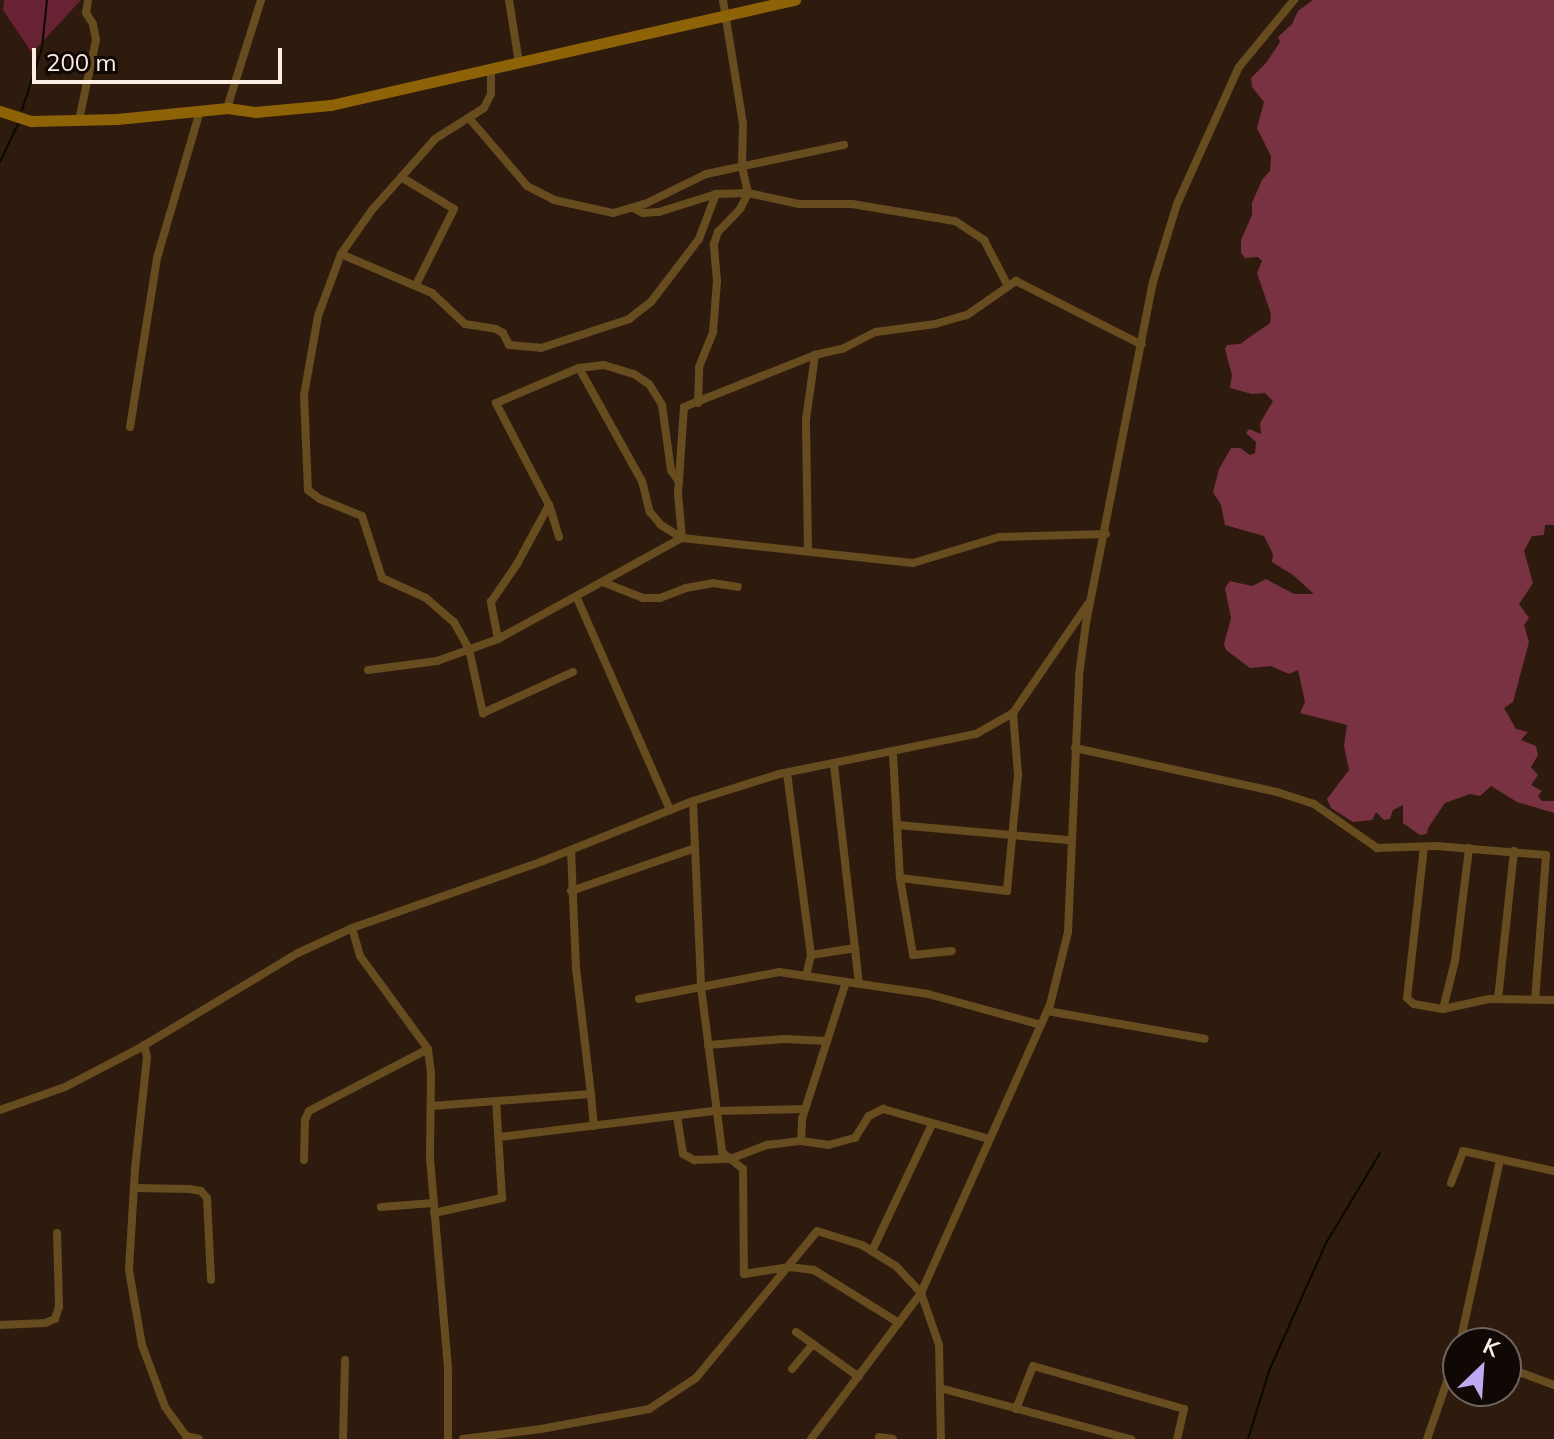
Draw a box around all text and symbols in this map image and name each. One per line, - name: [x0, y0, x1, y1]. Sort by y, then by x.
- scale bar: [36, 32, 286, 82]
- text: 200 m: [46, 47, 117, 77]
- north arrow: [1442, 1327, 1522, 1407]
- text: K: [1479, 1331, 1504, 1363]

